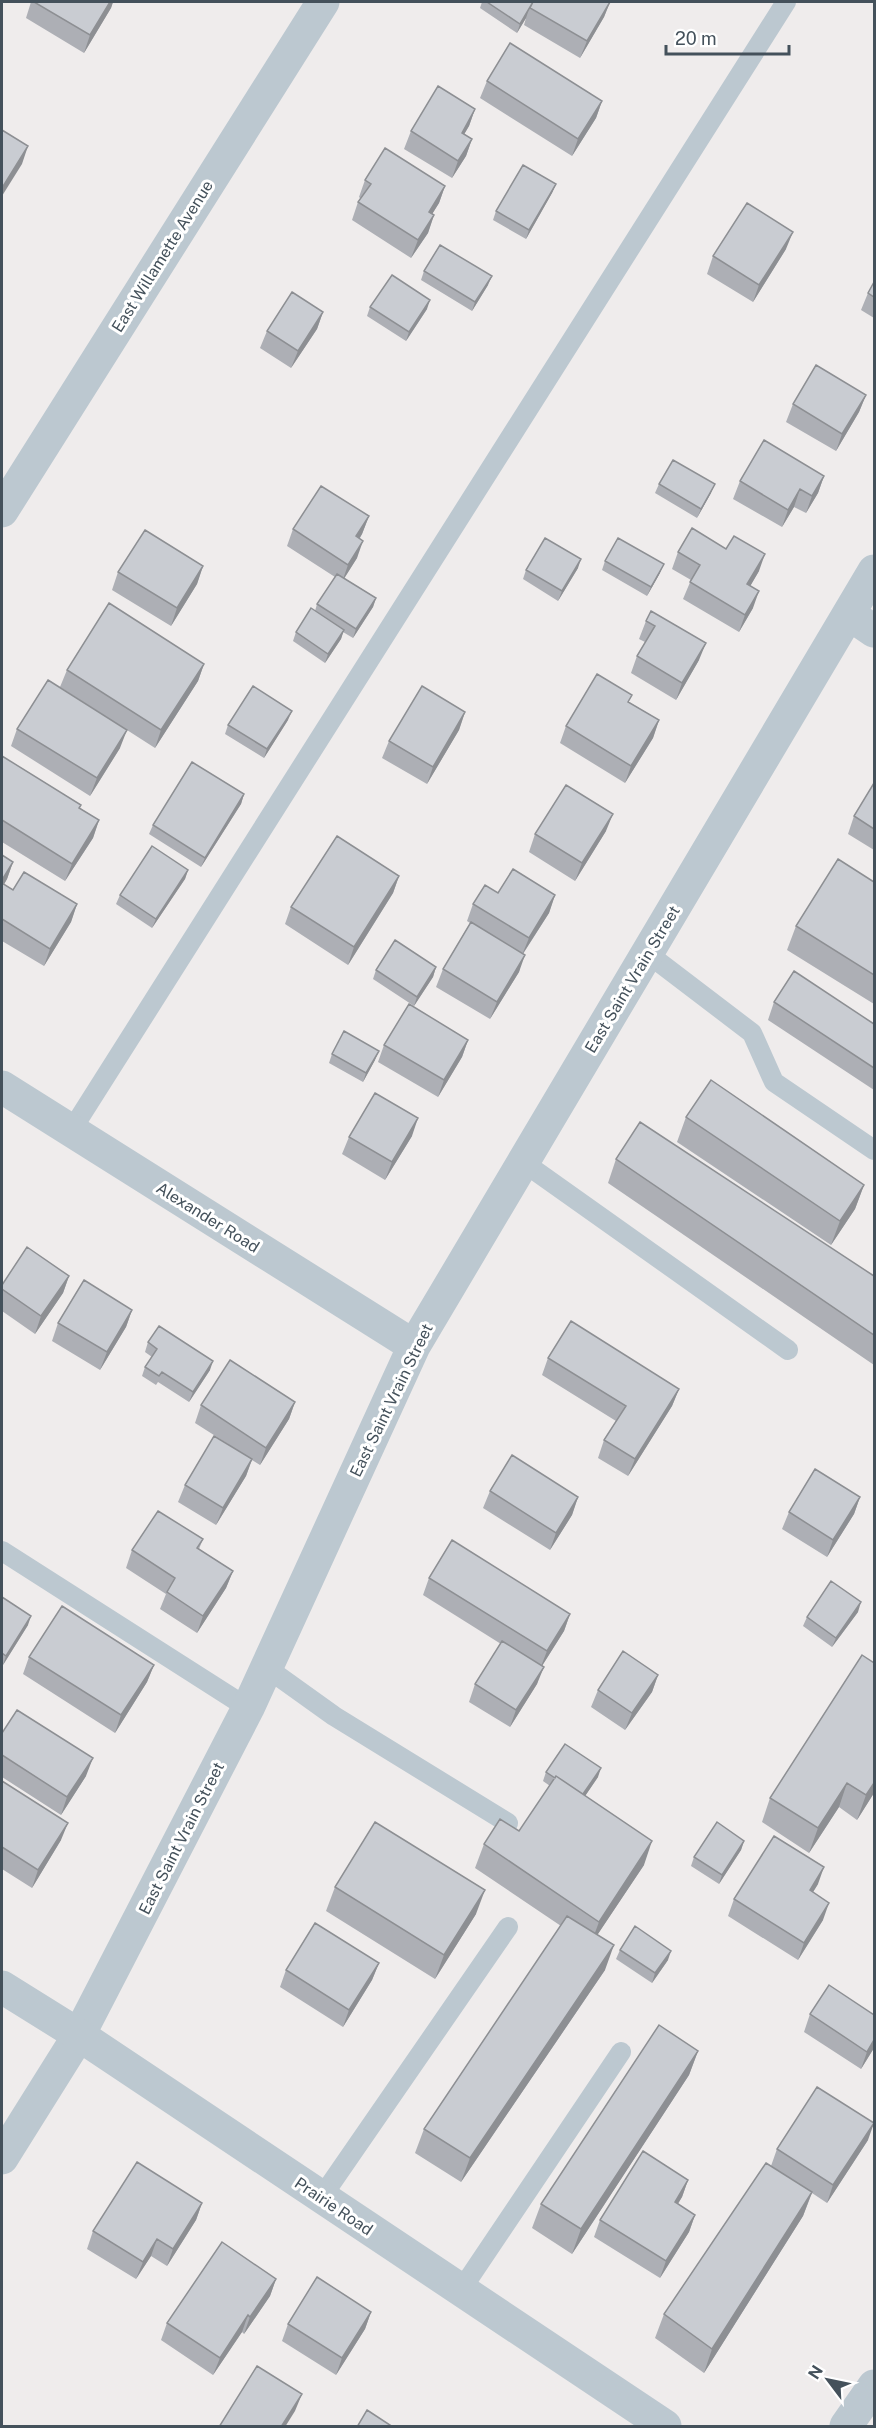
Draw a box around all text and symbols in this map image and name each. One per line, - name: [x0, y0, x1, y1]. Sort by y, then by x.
- scale bar: [666, 18, 789, 56]
- text: 20 m: [675, 28, 717, 49]
- street label: East Willamette Avenue: [108, 177, 217, 336]
- street label: East Saint Vrain Street: [581, 902, 684, 1056]
- street label: Alexander Road: [153, 1178, 263, 1257]
- street label: East Saint Vrain Street: [346, 1320, 437, 1480]
- street label: East Saint Vrain Street: [135, 1759, 228, 1917]
- street label: Prairie Road: [291, 2173, 376, 2239]
- north arrow: [798, 2350, 858, 2410]
- text: N: [804, 2362, 827, 2383]

